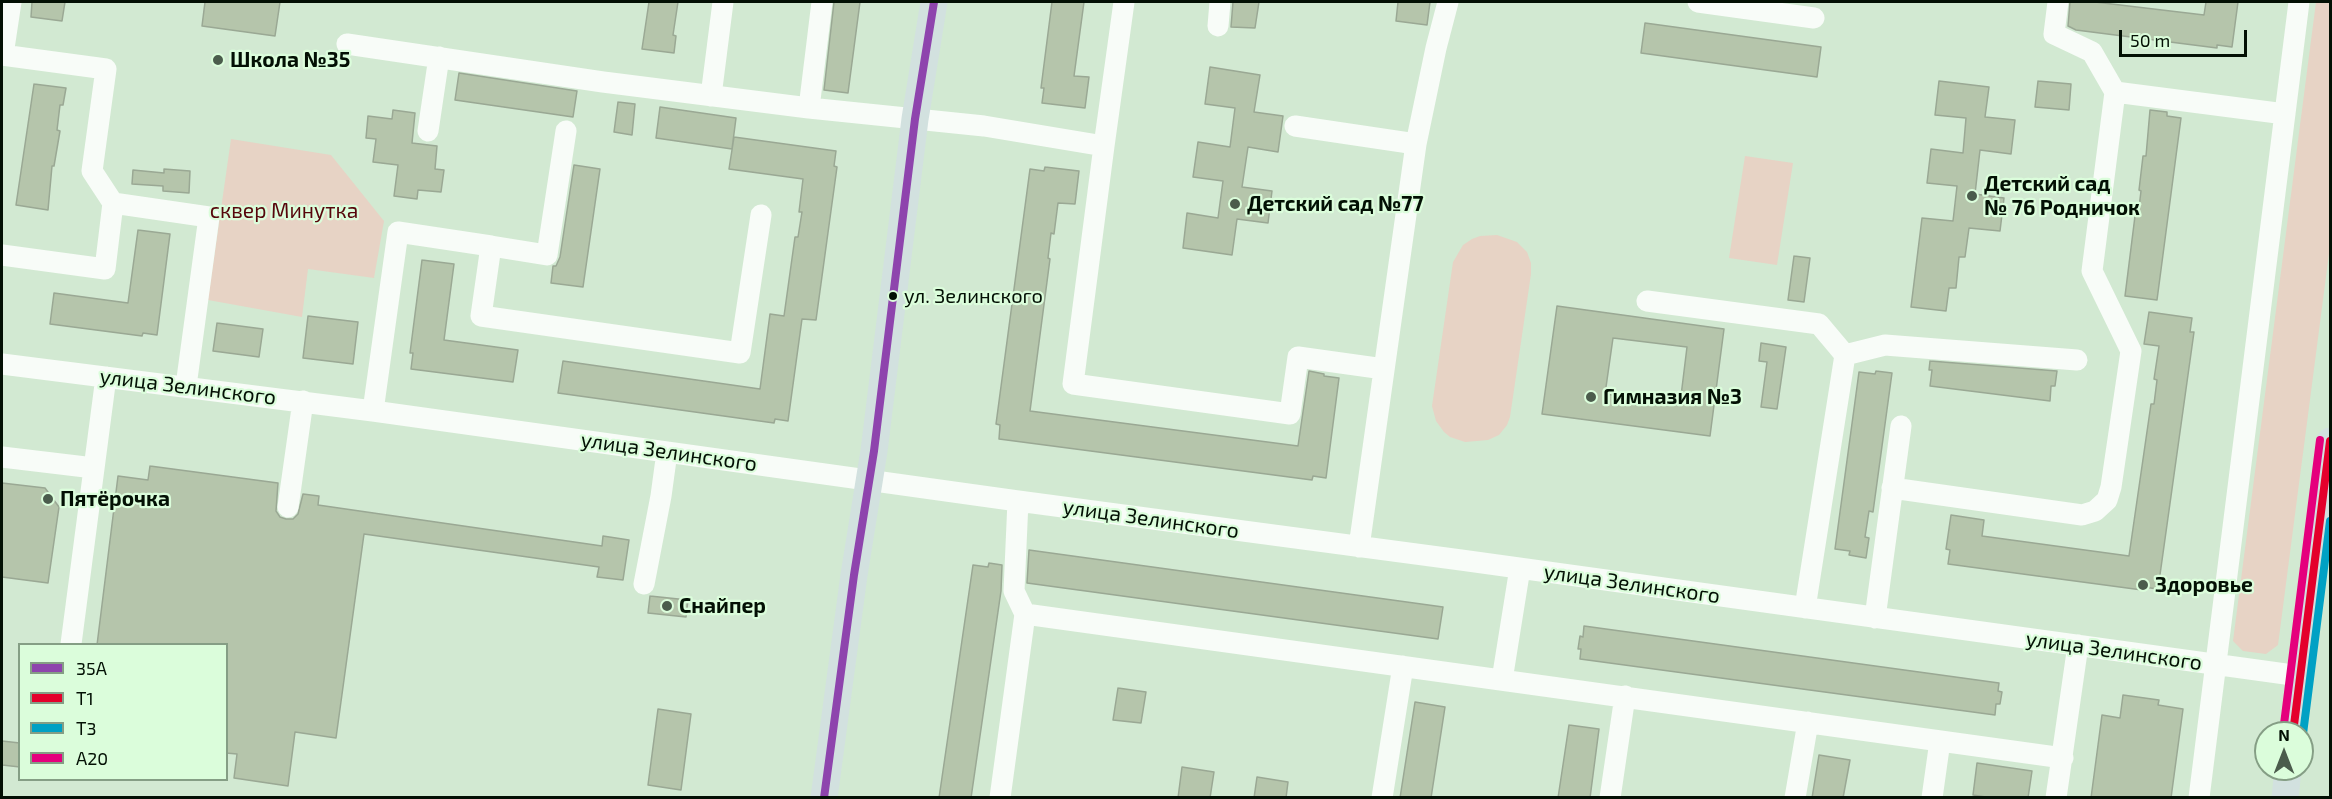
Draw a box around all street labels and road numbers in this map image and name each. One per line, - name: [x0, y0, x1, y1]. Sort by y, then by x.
- street label: улица Зелинского: [98, 364, 278, 410]
- street label: улица Зелинского: [579, 427, 759, 477]
- street label: улица Зелинского: [1061, 494, 1241, 544]
- street label: улица Зелинского: [1542, 559, 1722, 609]
- street label: улица Зелинского: [2024, 626, 2204, 676]

